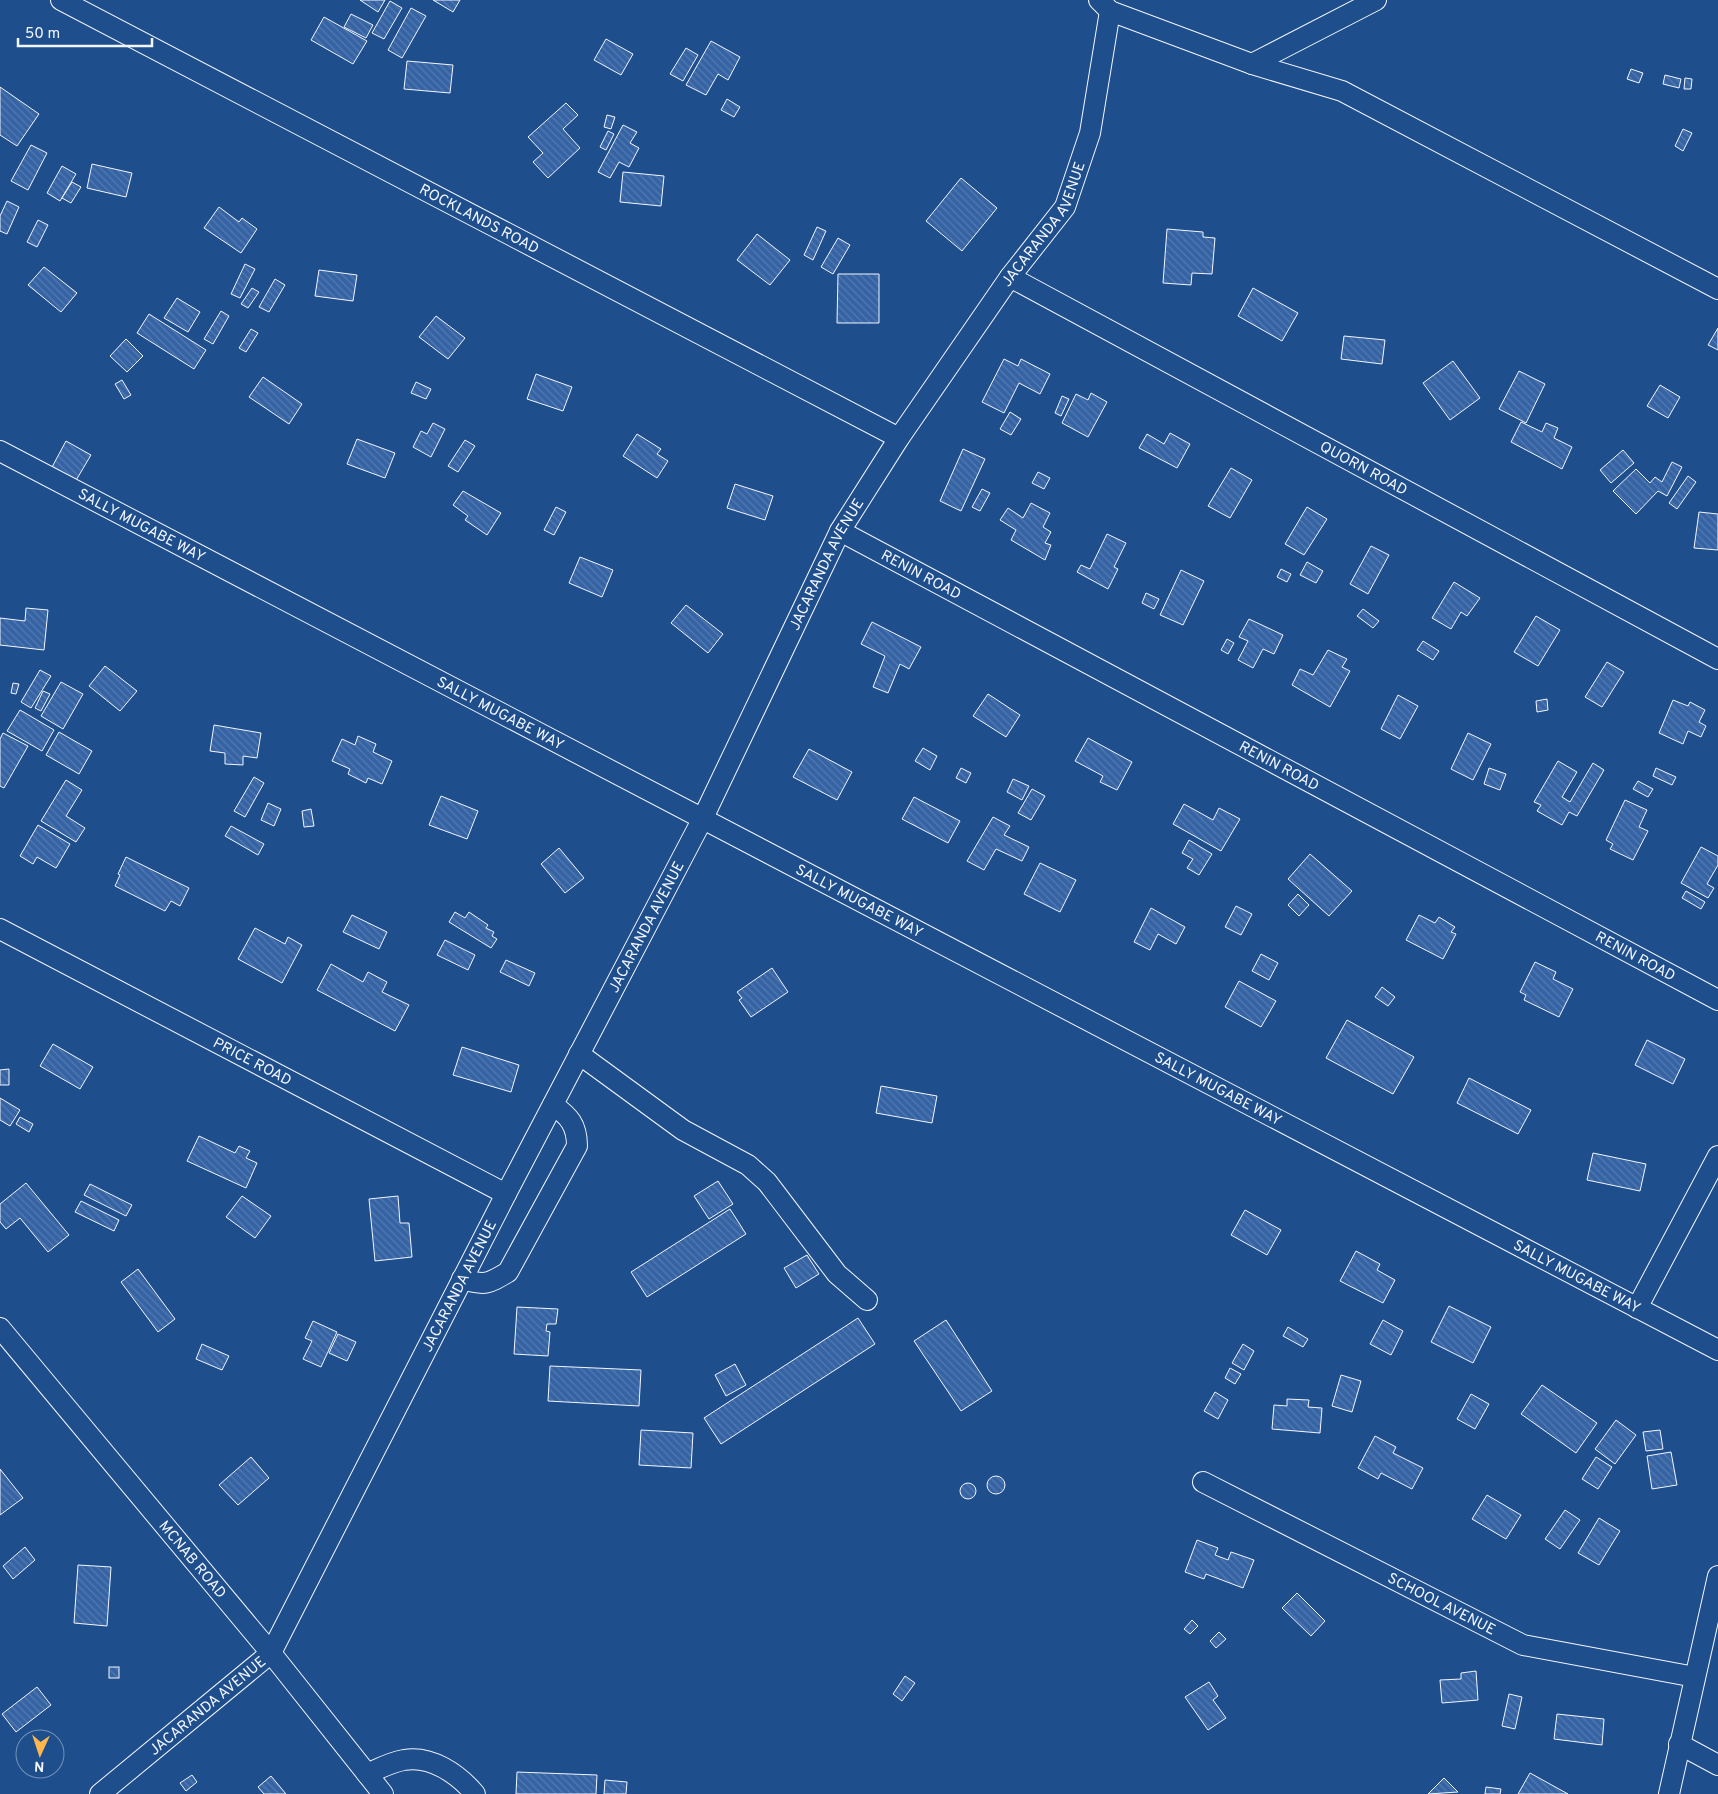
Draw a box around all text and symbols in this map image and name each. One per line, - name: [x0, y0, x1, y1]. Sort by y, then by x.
- scale bar: [18, 15, 151, 47]
- text: 50 m: [25, 25, 60, 44]
- street label: JACARANDA AVENUE: [998, 160, 1091, 291]
- street label: ROCKLANDS ROAD: [415, 181, 542, 259]
- street label: QUORN ROAD: [1316, 438, 1410, 501]
- street label: SALLY MUGABE WAY: [74, 485, 208, 568]
- street label: JACARANDA AVENUE: [786, 495, 869, 634]
- street label: RENIN ROAD: [877, 547, 964, 605]
- street label: SALLY MUGABE WAY: [433, 673, 567, 756]
- street label: RENIN ROAD: [1235, 738, 1322, 796]
- street label: JACARANDA AVENUE: [605, 858, 690, 996]
- street label: SALLY MUGABE WAY: [792, 861, 926, 943]
- street label: RENIN ROAD: [1592, 928, 1678, 986]
- street label: PRICE ROAD: [209, 1034, 294, 1091]
- street label: SALLY MUGABE WAY: [1151, 1049, 1285, 1131]
- street label: JACARANDA AVENUE: [419, 1217, 502, 1356]
- street label: SALLY MUGABE WAY: [1509, 1236, 1644, 1319]
- street label: MCNAB ROAD: [154, 1517, 230, 1603]
- street label: SCHOOL AVENUE: [1384, 1569, 1498, 1640]
- street label: JACARANDA AVENUE: [146, 1653, 270, 1760]
- north arrow: [15, 1729, 65, 1779]
- text: N: [34, 1757, 45, 1774]

